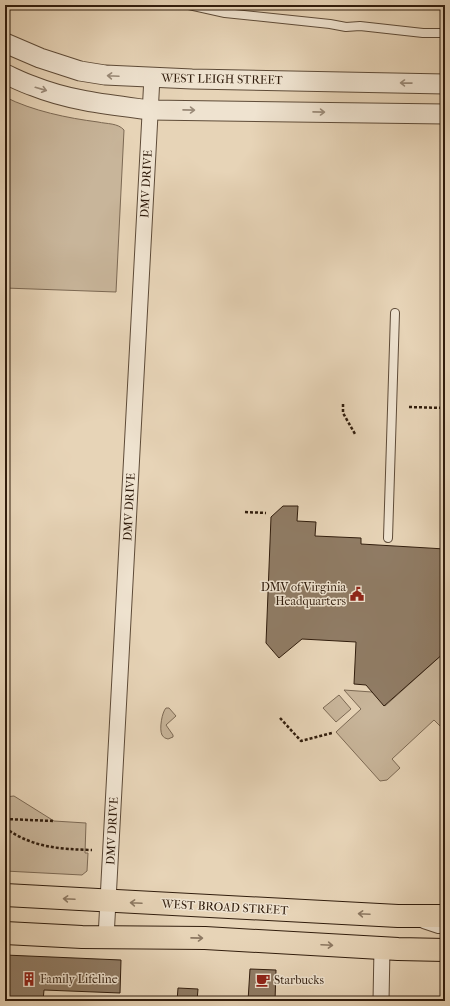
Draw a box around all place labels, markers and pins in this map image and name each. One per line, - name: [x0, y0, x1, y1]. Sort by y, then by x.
- place label: DMV of Virginia Headquarters: [261, 580, 347, 608]
- public building icon: DMV of Virginia Headquarters: [349, 586, 365, 602]
- building icon: Family Lifeline: [21, 971, 37, 987]
- place label: Family Lifeline: [40, 972, 118, 986]
- cafe icon: Starbucks: [255, 972, 271, 988]
- place label: Starbucks: [274, 973, 324, 987]

